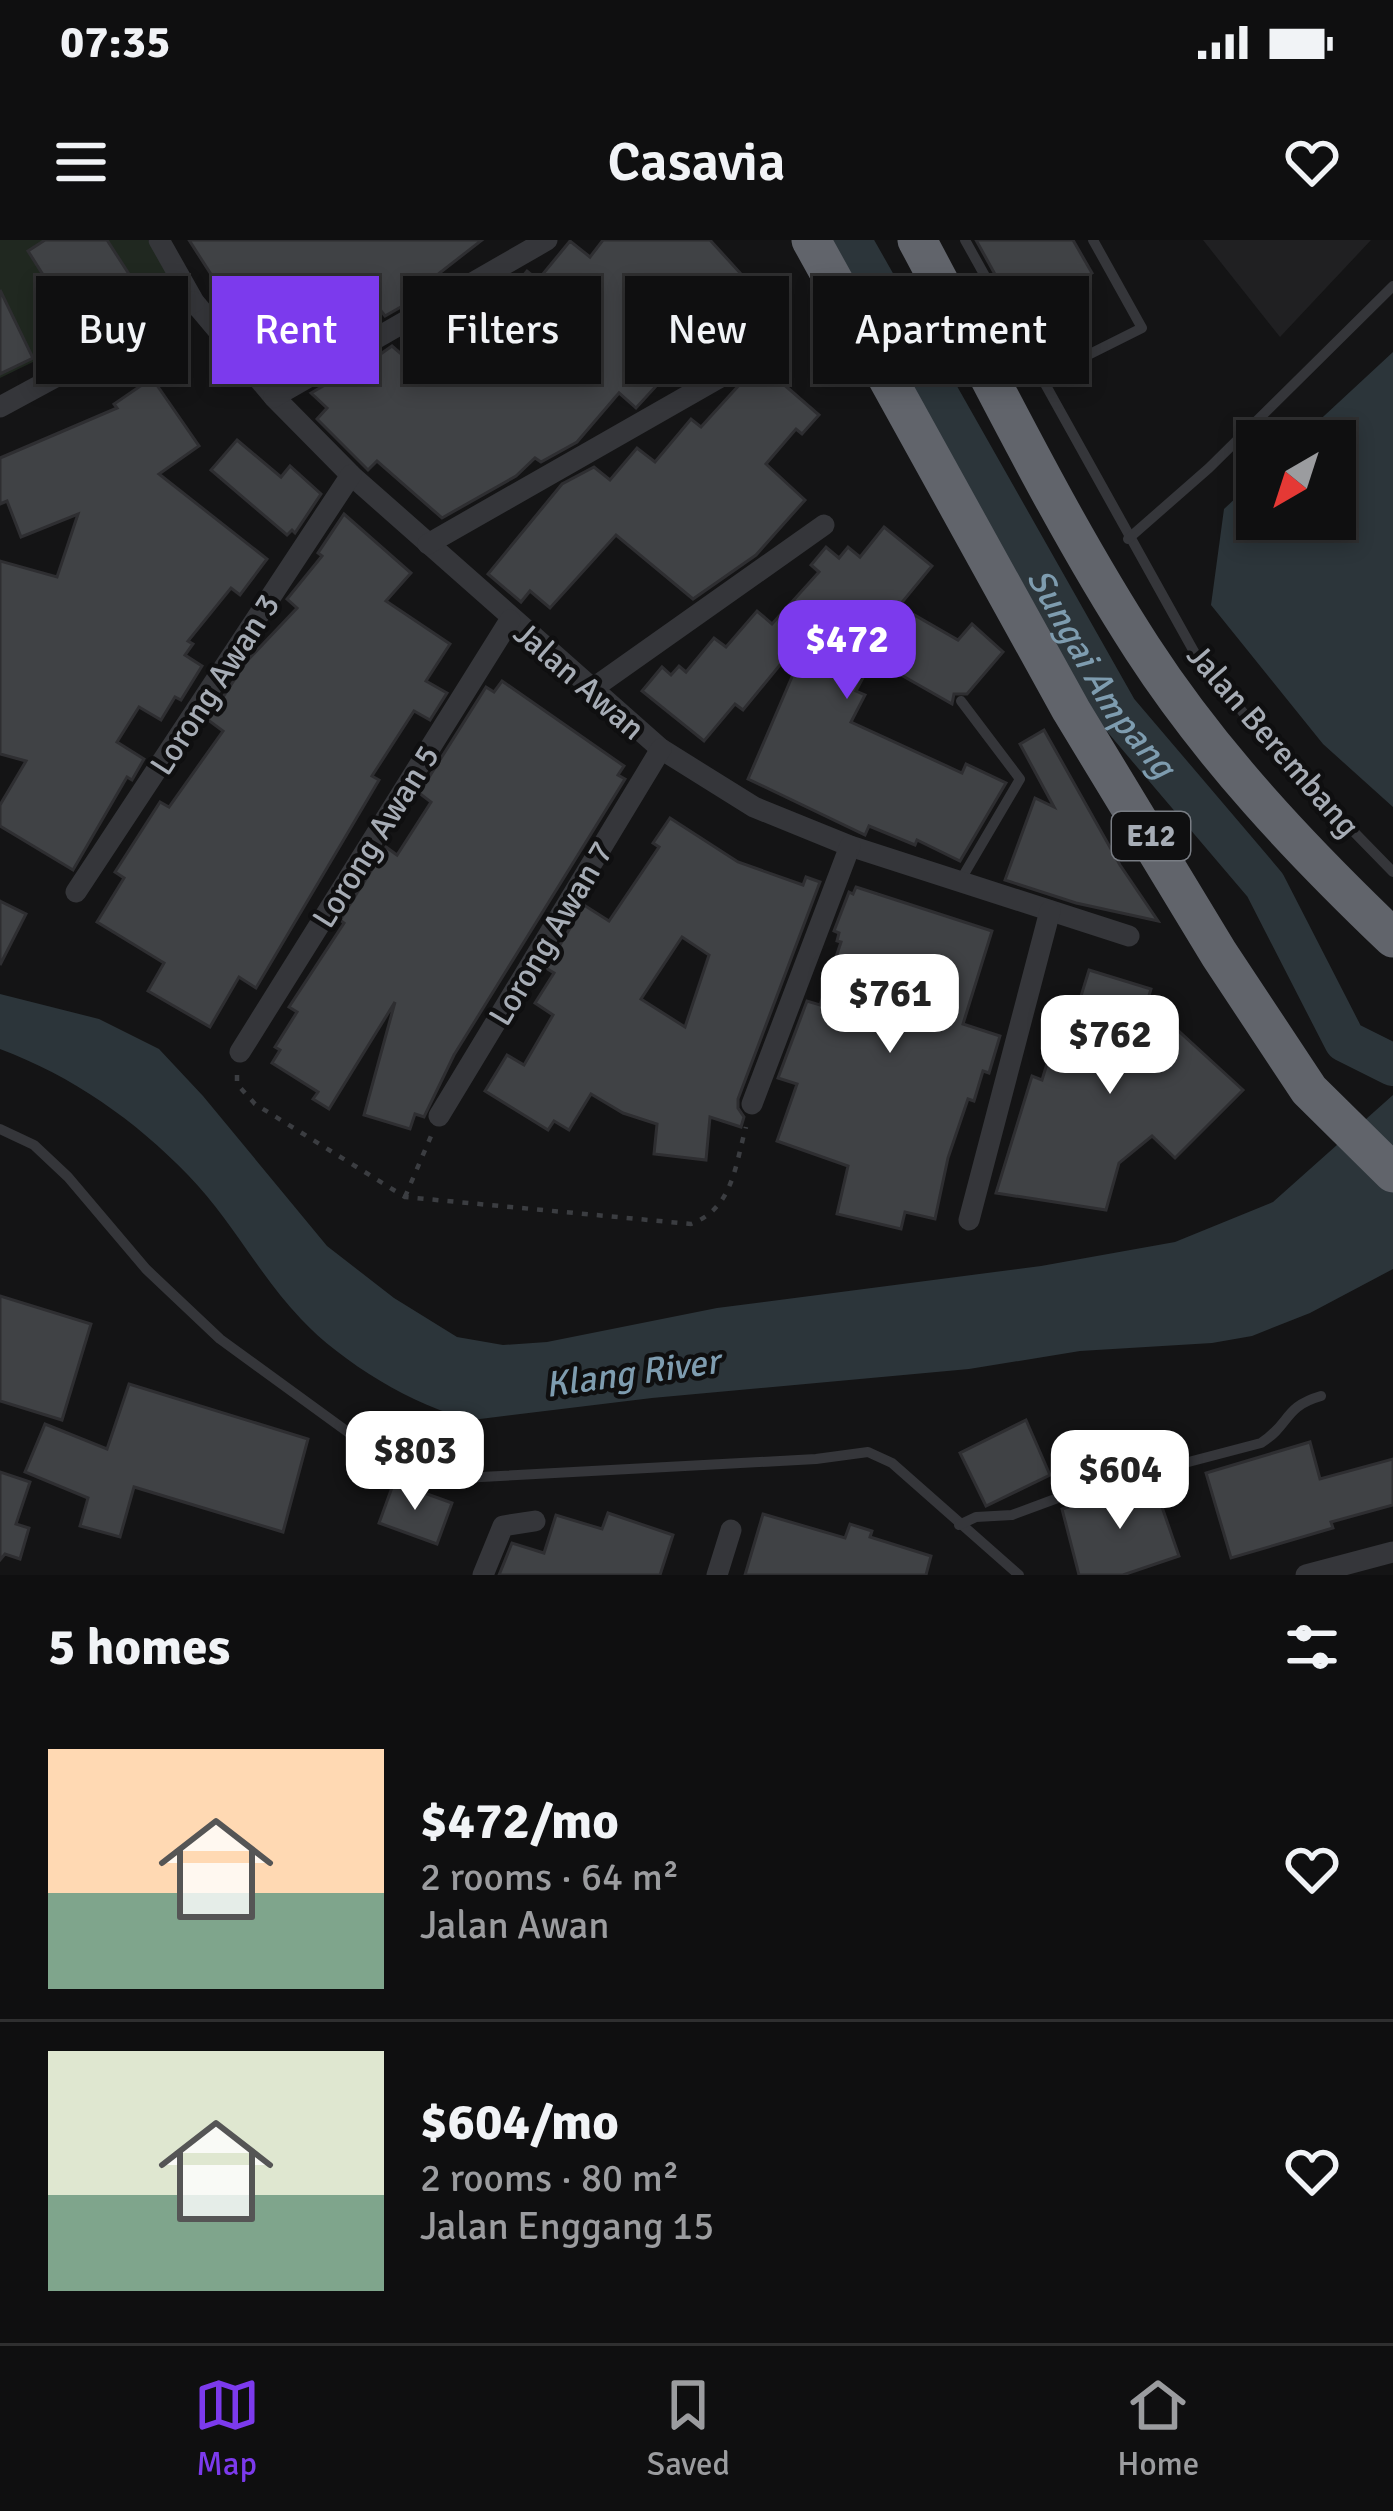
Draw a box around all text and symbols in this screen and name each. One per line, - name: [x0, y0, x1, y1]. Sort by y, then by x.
- text: 07:35: [60, 15, 170, 70]
- icon: menu: [48, 129, 114, 195]
- text: Casavia: [608, 129, 785, 196]
- icon: heart: [1279, 129, 1345, 195]
- chip: Buy: [36, 276, 188, 384]
- chip: Rent: [212, 276, 379, 384]
- chip: Filters: [403, 276, 601, 384]
- chip: New: [625, 276, 789, 384]
- chip: Apartment: [813, 276, 1089, 384]
- north arrow: [1236, 420, 1356, 540]
- map controls: [1236, 420, 1356, 540]
- water label: Sungai Ampang: [1017, 561, 1187, 790]
- street label: Lorong Awan 3: [141, 586, 289, 783]
- pin: $472: [776, 600, 918, 702]
- street label: Jalan Awan: [505, 613, 653, 749]
- text: $472: [805, 615, 889, 663]
- street label: Jalan Berembang: [1178, 636, 1368, 846]
- street label: Lorong Awan 5: [304, 738, 449, 936]
- road number: E12: [1112, 812, 1190, 860]
- street label: Lorong Awan 7: [480, 834, 622, 1033]
- pin: $761: [819, 954, 961, 1056]
- text: $761: [848, 969, 932, 1017]
- pin: $762: [1039, 995, 1181, 1097]
- text: $762: [1068, 1010, 1152, 1058]
- water label: Klang River: [542, 1338, 727, 1408]
- pin: $803: [344, 1411, 486, 1513]
- text: $803: [373, 1426, 457, 1474]
- pin: $604: [1049, 1430, 1191, 1532]
- text: $604: [1078, 1445, 1162, 1493]
- icon: filters: [1279, 1614, 1345, 1680]
- text: 5 homes: [48, 1616, 230, 1679]
- text: $472/mo: [420, 1790, 619, 1853]
- icon: home: [144, 1797, 288, 1941]
- icon: heart: [1279, 1836, 1345, 1902]
- text: 2 rooms · 64 m²: [420, 1853, 679, 1901]
- text: Jalan Awan: [420, 1901, 610, 1949]
- text: $604/mo: [420, 2091, 619, 2154]
- icon: home: [144, 2099, 288, 2243]
- icon: heart: [1279, 2138, 1345, 2204]
- text: 2 rooms · 80 m²: [420, 2154, 679, 2202]
- text: Jalan Enggang 15: [420, 2202, 714, 2250]
- tab: Map: [194, 2372, 260, 2485]
- tab: Saved: [647, 2372, 730, 2485]
- tab: Home: [1117, 2372, 1199, 2485]

